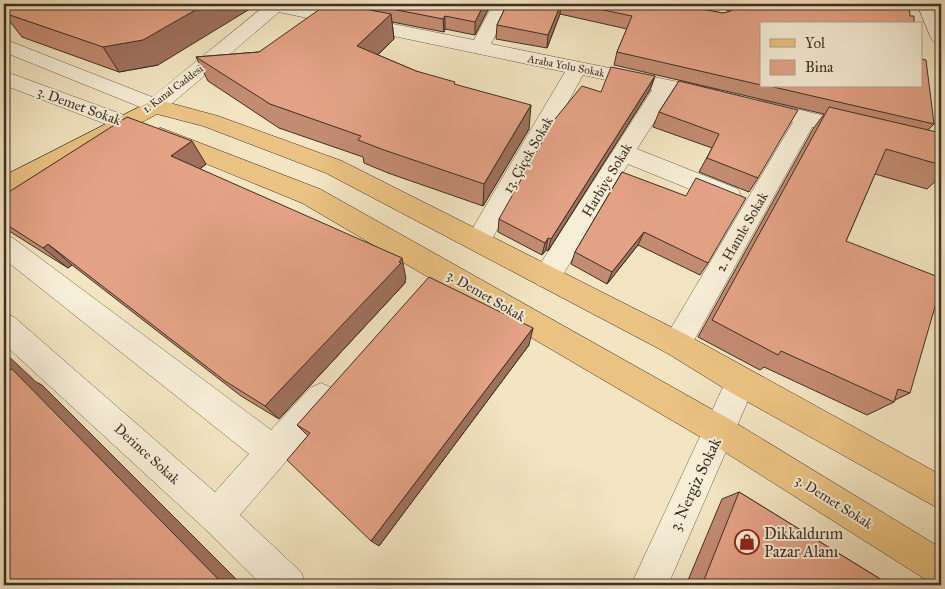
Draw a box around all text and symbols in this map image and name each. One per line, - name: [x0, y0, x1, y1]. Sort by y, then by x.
- legend: [760, 22, 922, 88]
- text: Yol: [805, 34, 826, 52]
- street label: Araba Yolu Sokak: [525, 52, 607, 80]
- text: Bina: [805, 58, 834, 76]
- street label: 1. Kanal Caddesi: [140, 62, 206, 116]
- street label: 3. Demet Sokak: [35, 83, 124, 129]
- street label: 13. Çiçek Sokak: [499, 113, 557, 196]
- street label: Harbiye Sokak: [578, 140, 636, 220]
- street label: 2. Hamle Sokak: [712, 189, 772, 275]
- street label: 3. Demet Sokak: [444, 267, 529, 326]
- street label: Derince Sokak: [111, 420, 184, 488]
- street label: 3. Nergiz Sokak: [665, 434, 726, 534]
- street label: 3. Demet Sokak: [792, 471, 876, 533]
- place label: Dikkaldırım Pazar Alanı: [764, 524, 844, 561]
- shop icon: Dikkaldırım Pazar Alanı: [734, 529, 760, 555]

